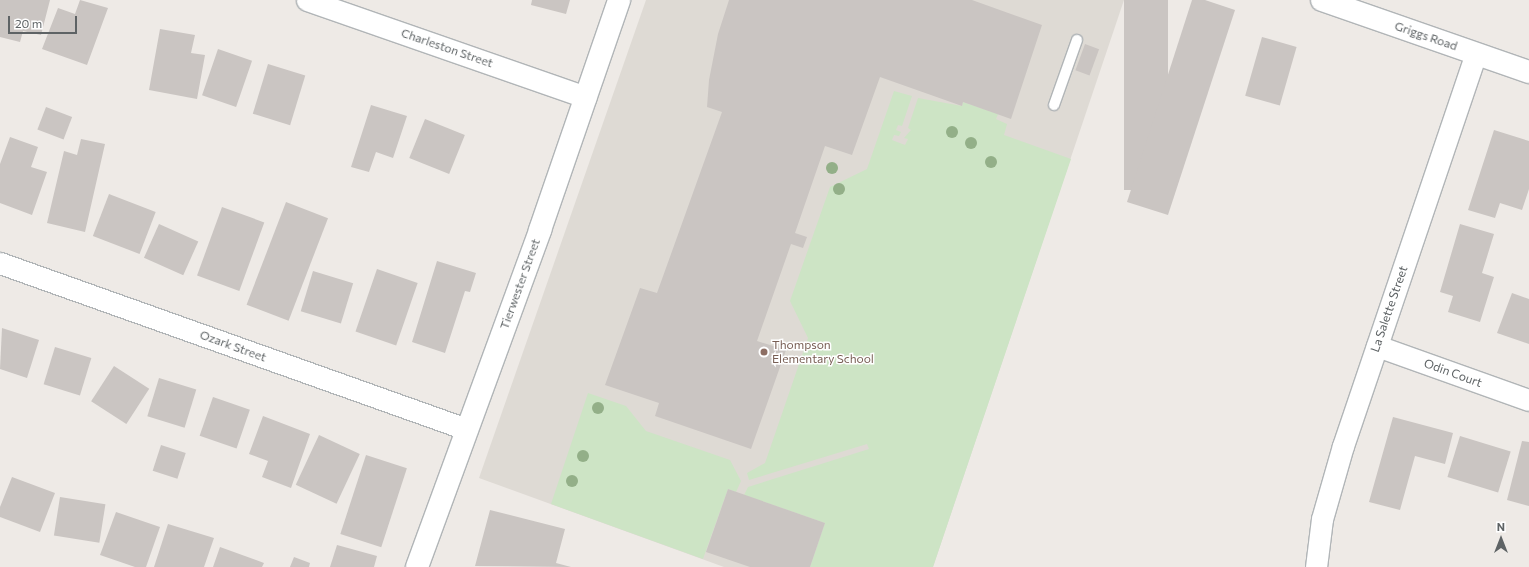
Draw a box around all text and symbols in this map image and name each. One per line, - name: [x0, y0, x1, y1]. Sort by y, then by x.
- scale bar: [10, 8, 79, 34]
- text: 20 m: [15, 16, 42, 30]
- street label: Griggs Road: [1393, 19, 1459, 53]
- street label: Charleston Street: [399, 26, 495, 70]
- street label: Tierwester Street: [497, 237, 543, 331]
- street label: La Salette Street: [1367, 264, 1411, 354]
- street label: Ozark Street: [198, 327, 268, 365]
- place label: Thompson Elementary School: [772, 338, 874, 366]
- marker: Thompson Elementary School: [759, 347, 769, 357]
- street label: Odin Court: [1422, 356, 1484, 390]
- north arrow: [1481, 519, 1521, 559]
- text: N: [1497, 520, 1505, 533]

